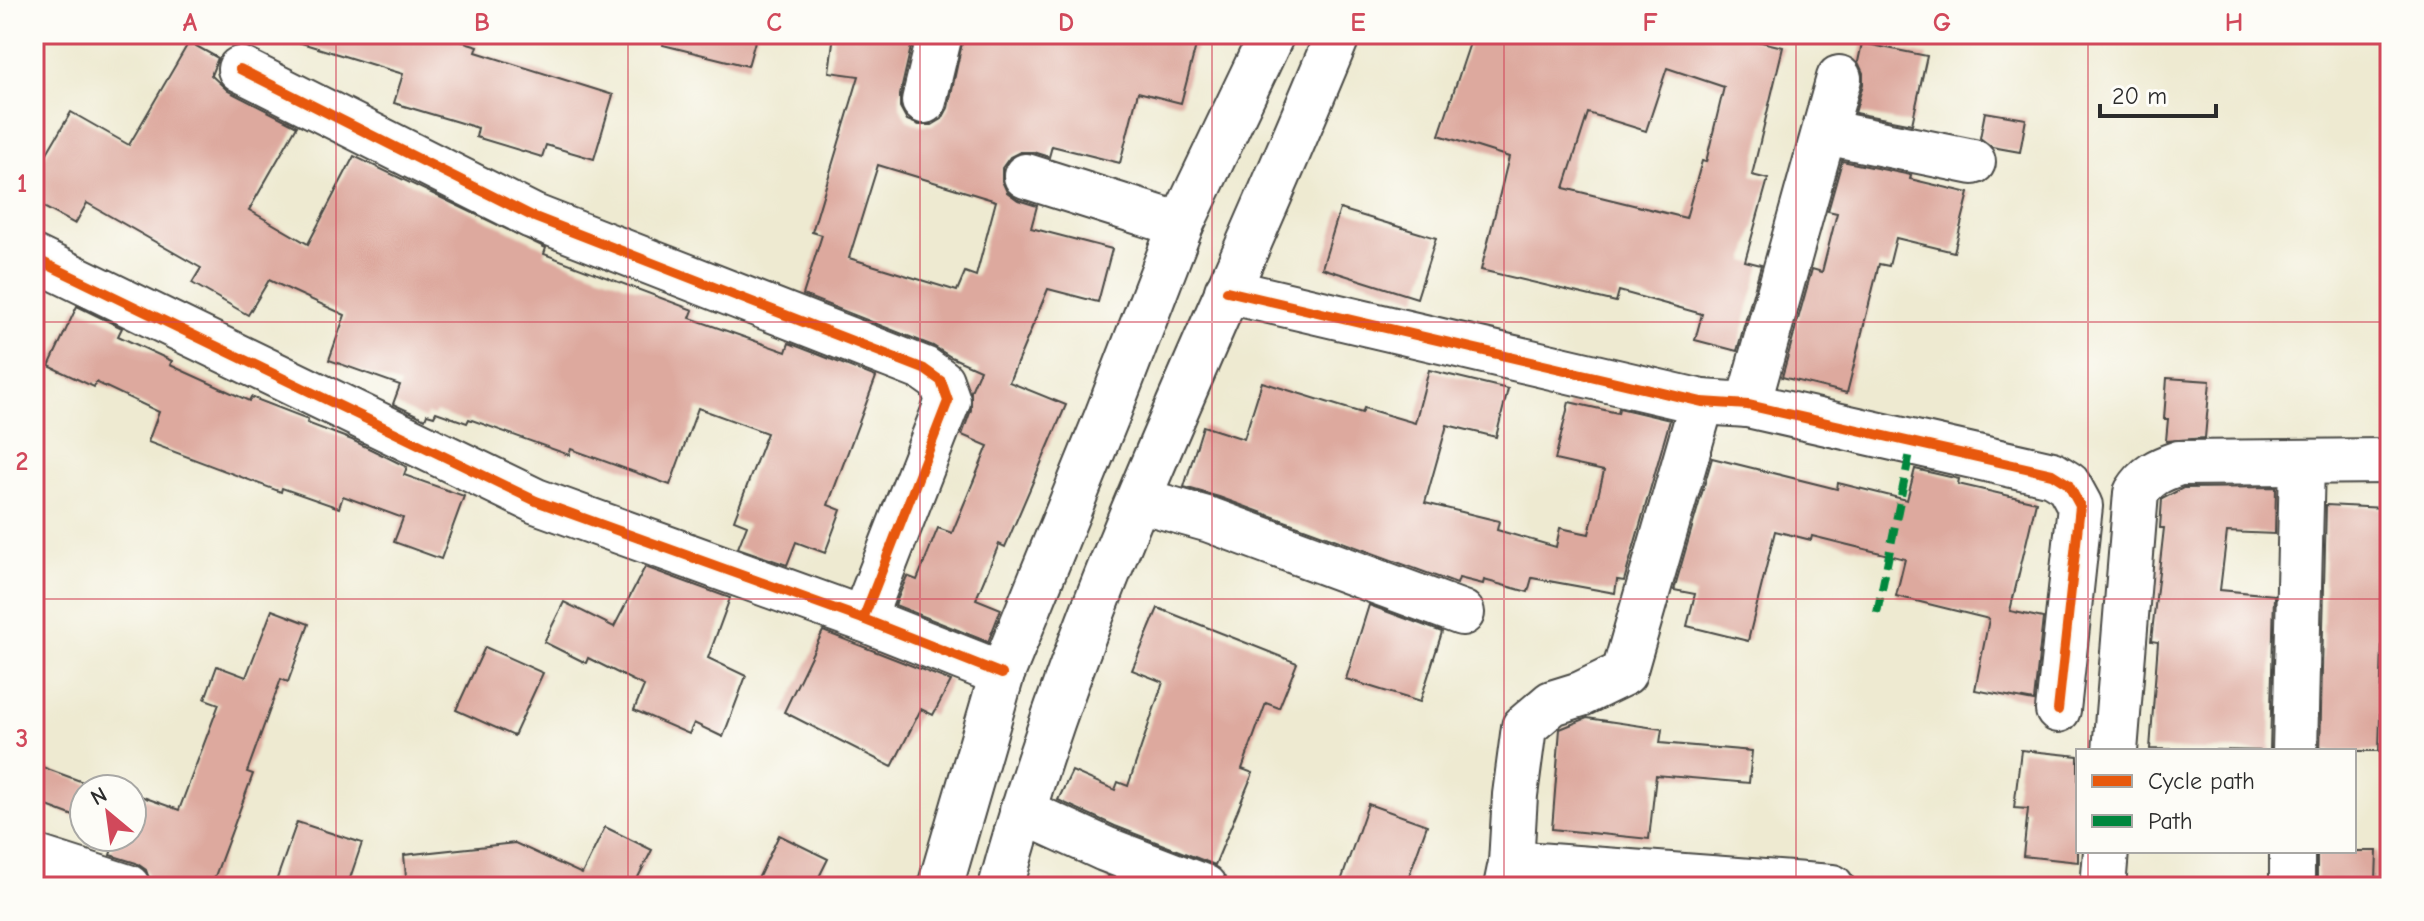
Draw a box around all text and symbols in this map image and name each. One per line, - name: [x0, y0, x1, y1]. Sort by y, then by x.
- text: A: [183, 8, 198, 38]
- text: B: [474, 8, 490, 38]
- text: C: [766, 8, 782, 38]
- text: D: [1058, 8, 1074, 38]
- text: E: [1350, 8, 1366, 38]
- text: F: [1642, 8, 1658, 38]
- text: G: [1933, 8, 1951, 38]
- text: H: [2225, 8, 2243, 38]
- scale bar: [2100, 68, 2216, 118]
- text: 20 m: [2112, 82, 2167, 110]
- text: 1: [17, 169, 27, 199]
- text: 2: [16, 447, 28, 477]
- text: 3: [16, 724, 28, 754]
- legend: [2076, 749, 2356, 853]
- text: Cycle path: [2148, 767, 2255, 795]
- north arrow: [68, 773, 148, 853]
- text: N: [86, 782, 111, 811]
- text: Path: [2148, 807, 2193, 835]

